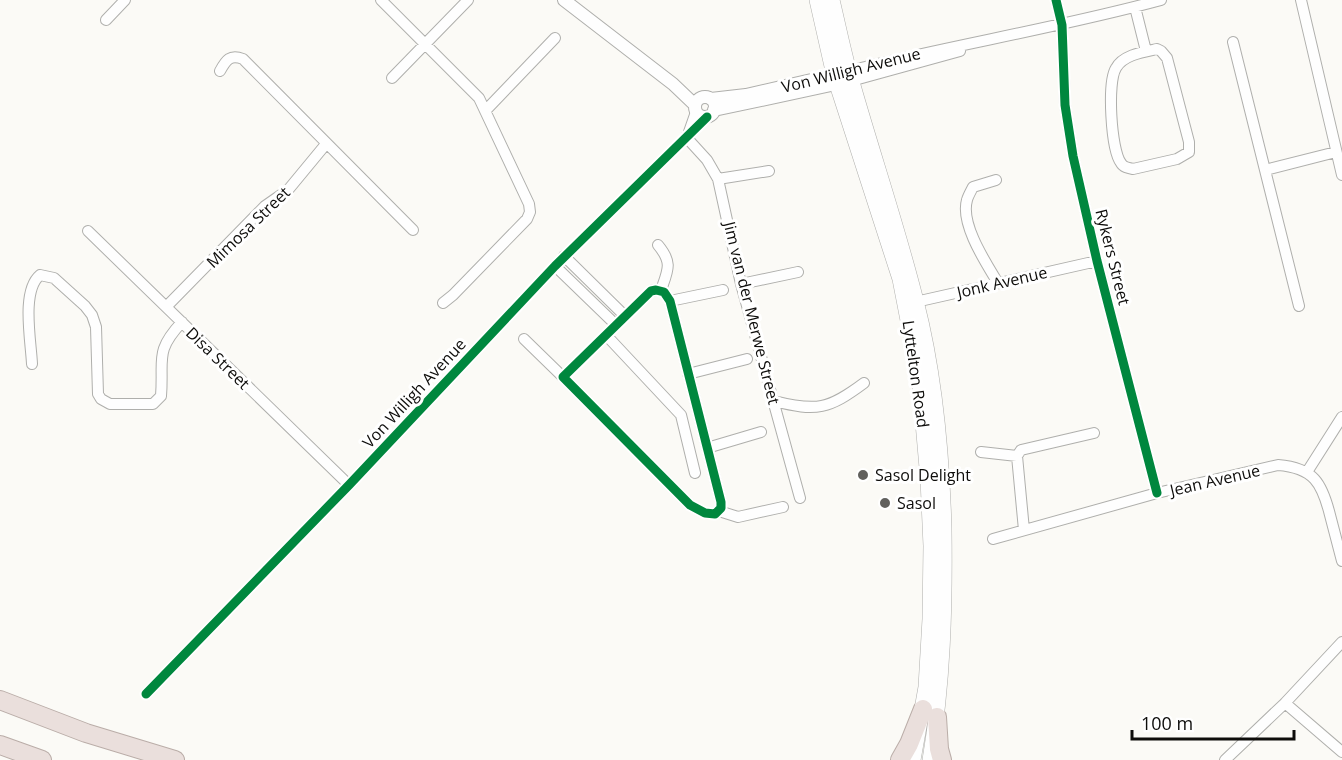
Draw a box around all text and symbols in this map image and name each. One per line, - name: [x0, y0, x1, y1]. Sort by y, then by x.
- street label: Von Willigh Avenue: [779, 42, 923, 98]
- street label: Mimosa Street: [201, 181, 295, 273]
- street label: Rykers Street: [1090, 207, 1136, 308]
- street label: Jim van der Merwe Street: [718, 217, 785, 407]
- street label: Jonk Avenue: [953, 261, 1049, 304]
- street label: Lyttelton Road: [898, 319, 934, 429]
- street label: Disa Street: [181, 322, 255, 394]
- street label: Von Willigh Avenue: [357, 333, 471, 453]
- street label: Jean Avenue: [1166, 459, 1262, 501]
- place label: Sasol Delight: [875, 464, 971, 486]
- marker: Sasol Delight: [856, 468, 870, 482]
- place label: Sasol: [897, 492, 936, 514]
- marker: Sasol: [878, 496, 892, 510]
- scale bar: [1132, 703, 1294, 741]
- text: 100 m: [1141, 711, 1193, 735]

